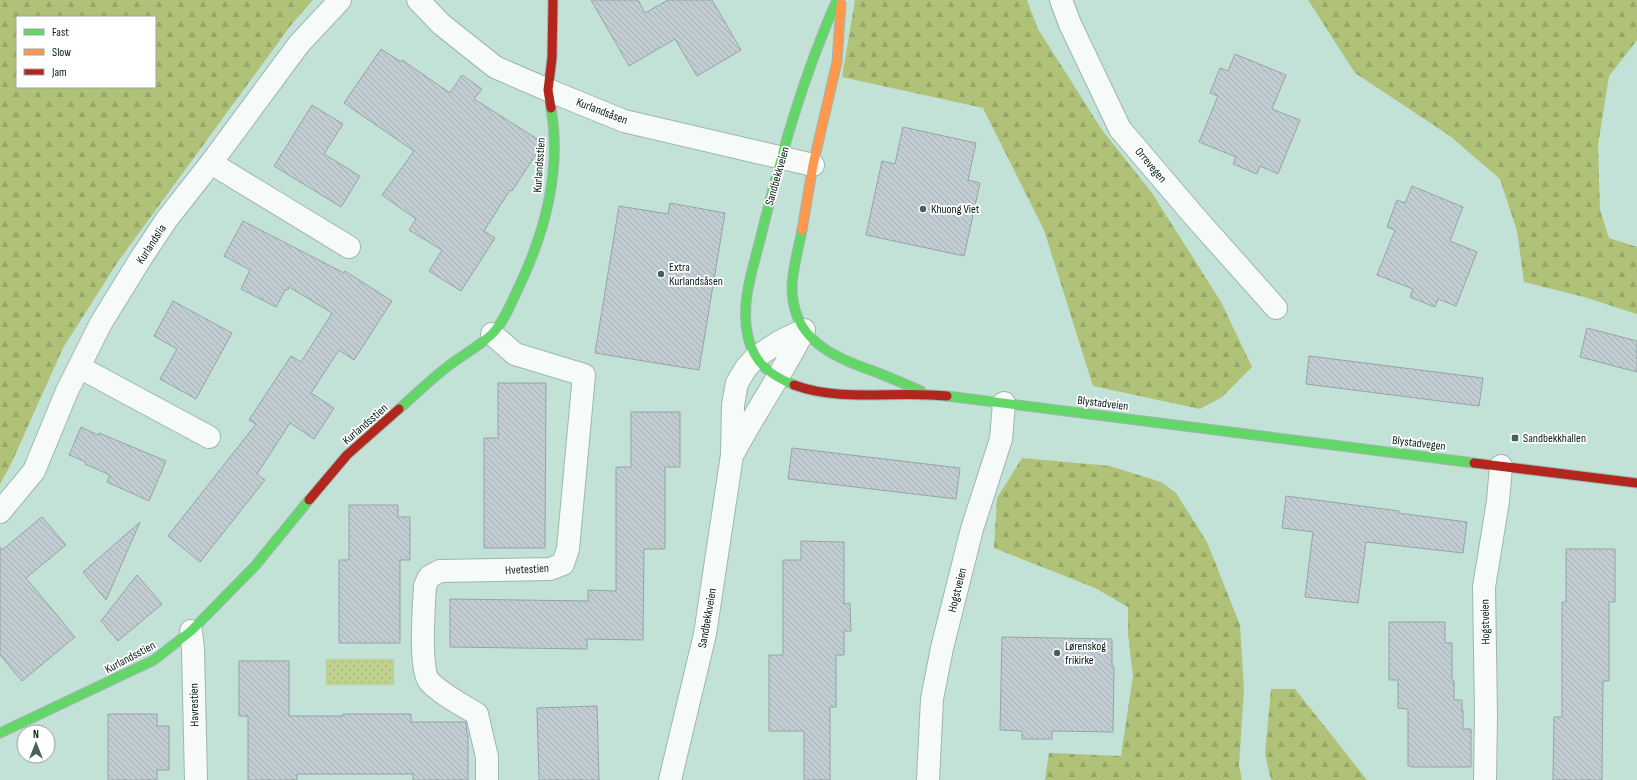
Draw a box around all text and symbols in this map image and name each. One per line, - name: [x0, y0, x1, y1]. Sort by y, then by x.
- legend: [16, 16, 156, 88]
- text: Fast: [52, 25, 69, 40]
- text: Slow: [52, 45, 71, 60]
- text: Jam: [51, 65, 67, 80]
- street label: Kurlandsåsen: [574, 95, 630, 128]
- street label: Kurlandsstien: [530, 137, 549, 193]
- street label: Sandbekkveien: [762, 145, 793, 207]
- street label: Orrevegen: [1132, 145, 1170, 186]
- place label: Khuong Viet: [931, 202, 980, 217]
- marker: Khuong Viet: [918, 204, 928, 214]
- street label: Kurlandslia: [133, 221, 170, 267]
- place label: Extra Kurlandsåsen: [669, 260, 723, 289]
- marker: Extra Kurlandsåsen: [656, 269, 666, 279]
- street label: Blystadveien: [1077, 393, 1129, 414]
- street label: Kurlandsstien: [340, 401, 391, 448]
- place label: Sandbekkhallen: [1523, 431, 1586, 446]
- street label: Blystadvegen: [1391, 433, 1447, 454]
- marker: Sandbekkhallen: [1510, 433, 1520, 443]
- street label: Hvetestien: [505, 561, 549, 578]
- street label: Hogstveien: [945, 566, 970, 614]
- street label: Sandbekkveien: [695, 587, 720, 649]
- street label: Hogstveien: [1478, 599, 1493, 645]
- street label: Kurlandsstien: [102, 638, 158, 677]
- place label: Lørenskog frikirke: [1065, 639, 1106, 668]
- marker: Lørenskog frikirke: [1052, 648, 1062, 658]
- street label: Havrestien: [187, 683, 202, 727]
- north arrow: [16, 724, 56, 764]
- text: N: [33, 728, 39, 741]

